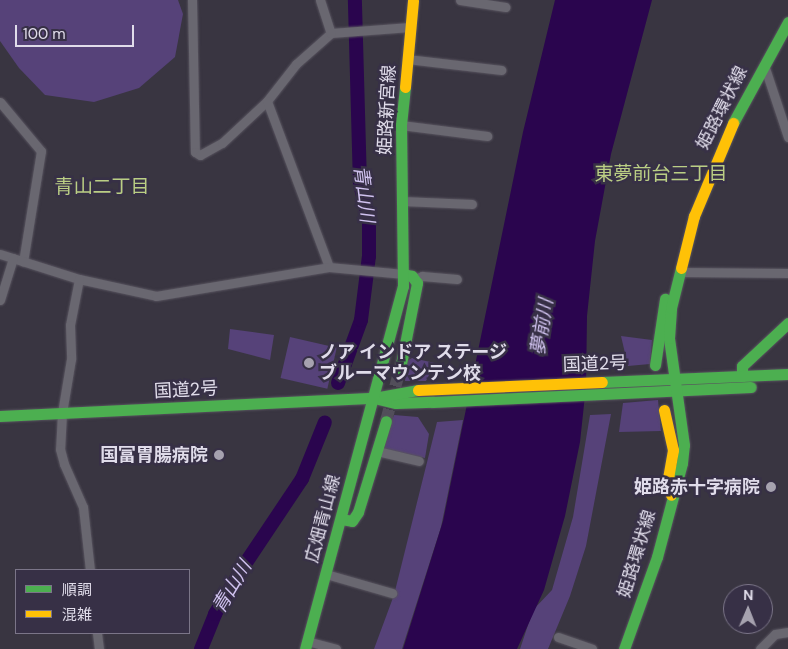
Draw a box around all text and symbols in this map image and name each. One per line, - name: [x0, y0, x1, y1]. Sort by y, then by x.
- scale bar: [18, 15, 136, 47]
- text: 100 m: [23, 24, 66, 44]
- street label: 姫路環状線: [692, 63, 752, 153]
- street label: 姫路新宮線: [374, 64, 400, 156]
- district label: 東夢前台三丁目: [595, 163, 727, 185]
- water label: 青山川: [349, 164, 379, 224]
- district label: 青山二丁目: [55, 176, 149, 198]
- water label: 夢前川: [526, 297, 558, 357]
- place label: ノア インドア ステージ ブルーマウンテン校: [319, 342, 507, 384]
- street label: 国道2号: [562, 352, 628, 376]
- marker: ノア インドア ステージ ブルーマウンテン校: [303, 357, 315, 369]
- street label: 国道2号: [153, 378, 219, 402]
- place label: 国富胃腸病院: [100, 444, 208, 466]
- marker: 国富胃腸病院: [212, 448, 226, 462]
- street label: 広畑青山線: [301, 473, 345, 565]
- place label: 姫路赤十字病院: [634, 476, 760, 498]
- marker: 姫路赤十字病院: [764, 480, 778, 494]
- street label: 姫路環状線: [614, 508, 660, 600]
- water label: 青山川: [208, 557, 256, 617]
- legend: [15, 569, 190, 634]
- text: 順調: [62, 580, 92, 600]
- north arrow: [723, 584, 773, 634]
- text: N: [743, 586, 754, 604]
- text: 混雑: [62, 605, 92, 625]

